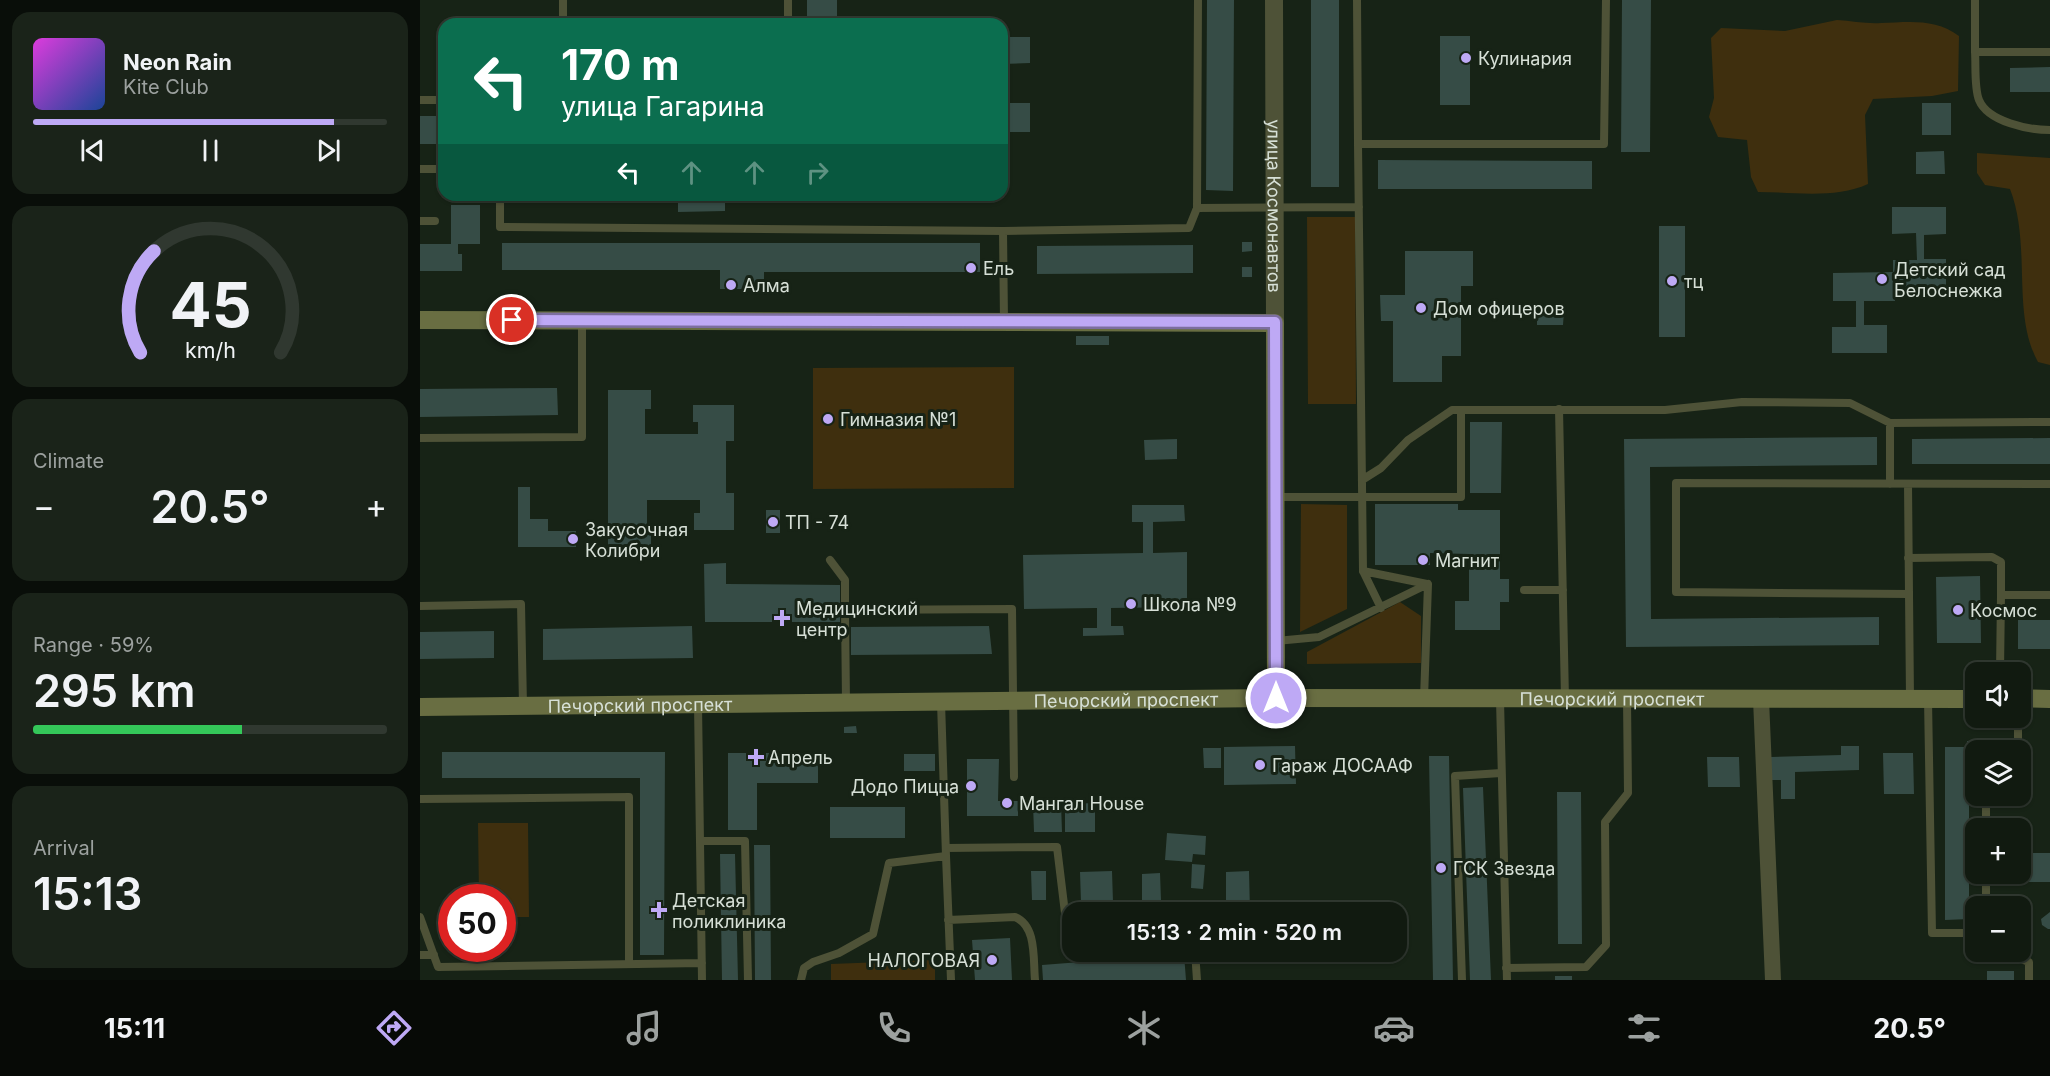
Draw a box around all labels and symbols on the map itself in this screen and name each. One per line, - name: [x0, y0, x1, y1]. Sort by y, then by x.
- place label: Кулинария: [1478, 48, 1572, 69]
- marker: Кулинария: [1459, 51, 1473, 65]
- street label: улица Космонавтов: [1264, 119, 1285, 293]
- place label: Ель: [983, 258, 1014, 279]
- place label: Детский сад Белоснежка: [1894, 259, 2006, 301]
- marker: Ель: [964, 261, 978, 275]
- place label: тц: [1684, 271, 1703, 292]
- marker: Детский сад Белоснежка: [1875, 272, 1889, 286]
- marker: тц: [1665, 274, 1679, 288]
- place label: Алма: [743, 275, 790, 296]
- marker: Алма: [724, 278, 738, 292]
- pin: [486, 294, 537, 345]
- place label: Дом офицеров: [1433, 298, 1565, 319]
- marker: Дом офицеров: [1414, 301, 1428, 315]
- place label: Гимназия №1: [840, 409, 956, 430]
- marker: Гимназия №1: [821, 412, 835, 426]
- place label: ТП - 74: [785, 512, 849, 533]
- marker: ТП - 74: [766, 515, 780, 529]
- place label: Закусочная Колибри: [585, 519, 688, 561]
- marker: Закусочная Колибри: [566, 532, 580, 546]
- place label: Магнит: [1435, 550, 1500, 571]
- marker: Магнит: [1416, 553, 1430, 567]
- place label: Школа №9: [1143, 594, 1237, 615]
- marker: Школа №9: [1124, 597, 1138, 611]
- place label: Медицинский центр: [796, 598, 918, 640]
- place label: Космос: [1970, 600, 2037, 621]
- marker: Космос: [1951, 603, 1965, 617]
- marker: Медицинский центр: [773, 609, 791, 627]
- position arrow: [1244, 666, 1308, 730]
- street label: Печорский проспект: [1034, 688, 1219, 711]
- street label: Печорский проспект: [1520, 688, 1705, 709]
- street label: Печорский проспект: [548, 693, 733, 716]
- place label: Апрель: [768, 747, 833, 768]
- marker: Апрель: [749, 750, 763, 764]
- place label: Гараж ДОСААФ: [1272, 755, 1413, 776]
- marker: Гараж ДОСААФ: [1253, 758, 1267, 772]
- place label: Додо Пицца: [851, 776, 959, 797]
- marker: Додо Пицца: [964, 779, 978, 793]
- place label: Мангал House: [1019, 793, 1144, 814]
- marker: Мангал House: [1000, 796, 1014, 810]
- place label: ГСК Звезда: [1453, 858, 1555, 879]
- marker: ГСК Звезда: [1434, 861, 1448, 875]
- speed limit sign: 50: [438, 884, 516, 962]
- place label: Детская поликлиника: [672, 890, 786, 932]
- marker: Детская поликлиника: [650, 901, 668, 919]
- place label: НАЛОГОВАЯ: [868, 950, 980, 971]
- marker: НАЛОГОВАЯ: [985, 953, 999, 967]

